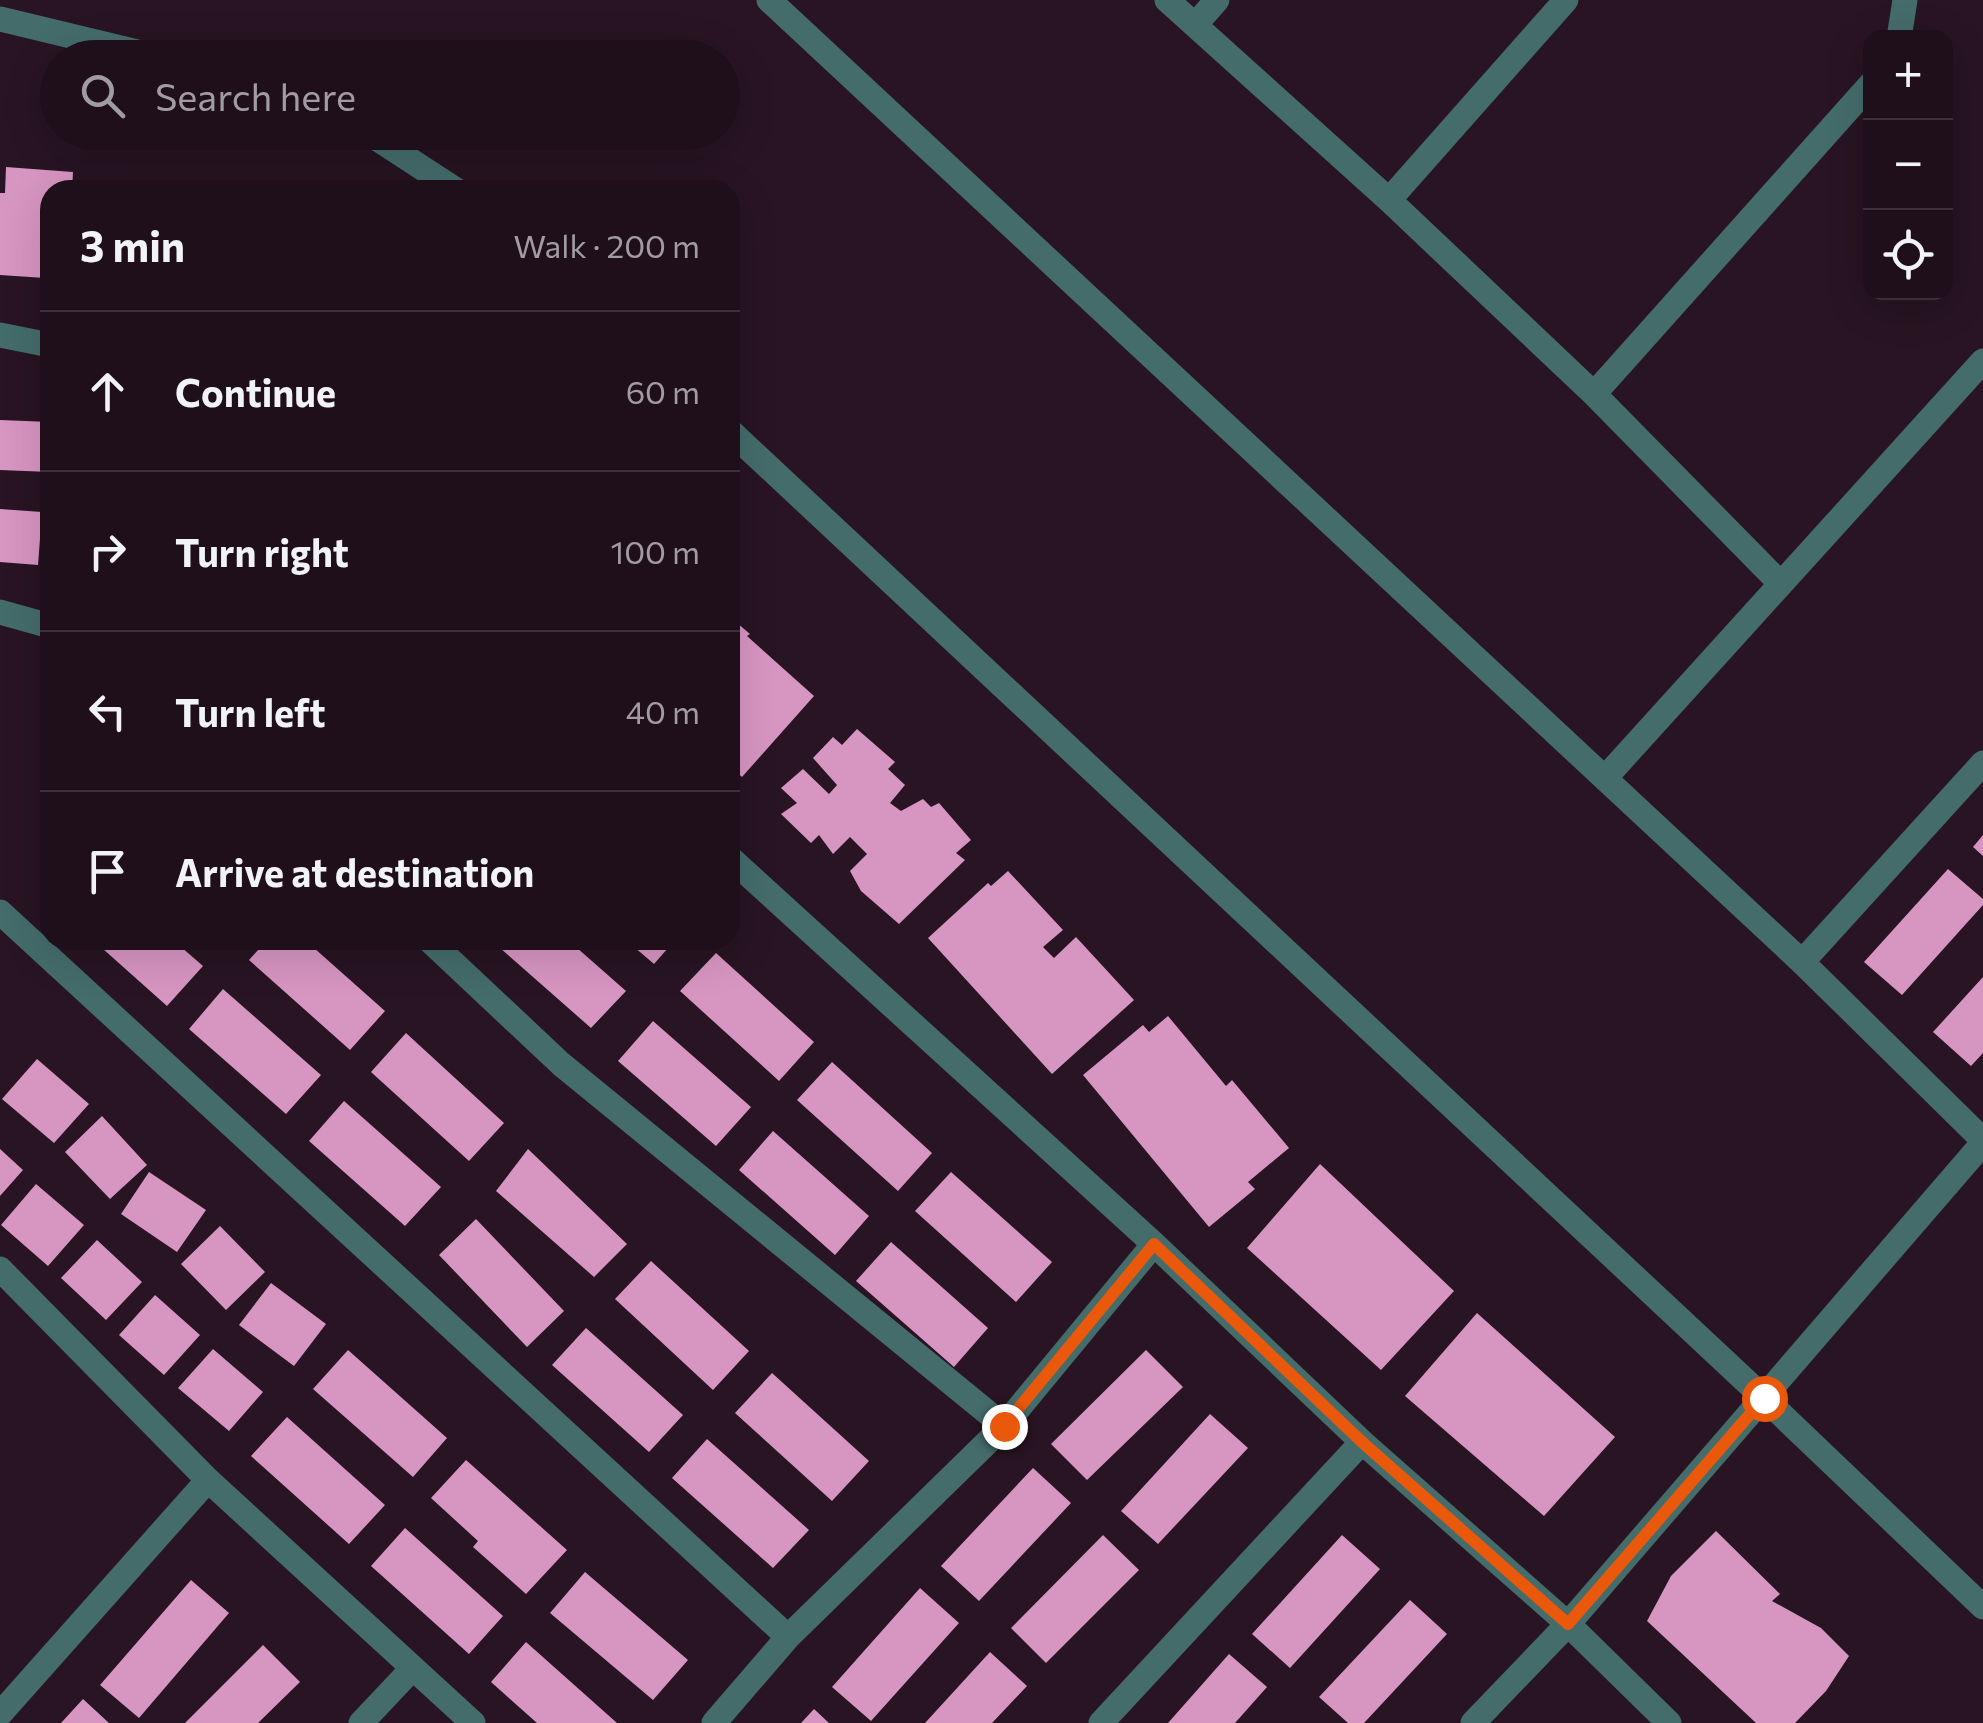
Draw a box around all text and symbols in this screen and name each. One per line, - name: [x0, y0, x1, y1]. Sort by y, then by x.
- map controls: [1863, 30, 1953, 300]
- button: +: [1863, 30, 1953, 120]
- search box: [40, 40, 740, 150]
- icon: search: [75, 68, 130, 123]
- text: Search here: [155, 72, 356, 119]
- button: −: [1863, 120, 1953, 210]
- button: locate: [1863, 210, 1953, 300]
- text: 3 min: [80, 219, 185, 271]
- text: Walk · 200 m: [514, 225, 700, 265]
- icon: ahead: [80, 364, 135, 419]
- text: Continue: [175, 368, 336, 415]
- text: 60 m: [626, 371, 700, 411]
- icon: right: [80, 524, 135, 579]
- text: Turn right: [175, 528, 349, 575]
- text: 100 m: [611, 531, 700, 571]
- icon: left: [80, 684, 135, 739]
- text: Turn left: [175, 688, 326, 735]
- text: 40 m: [626, 691, 700, 731]
- icon: arrive: [80, 844, 135, 899]
- text: Arrive at destination: [175, 848, 534, 895]
- route start: [1742, 1376, 1788, 1422]
- route end: [982, 1404, 1028, 1450]

